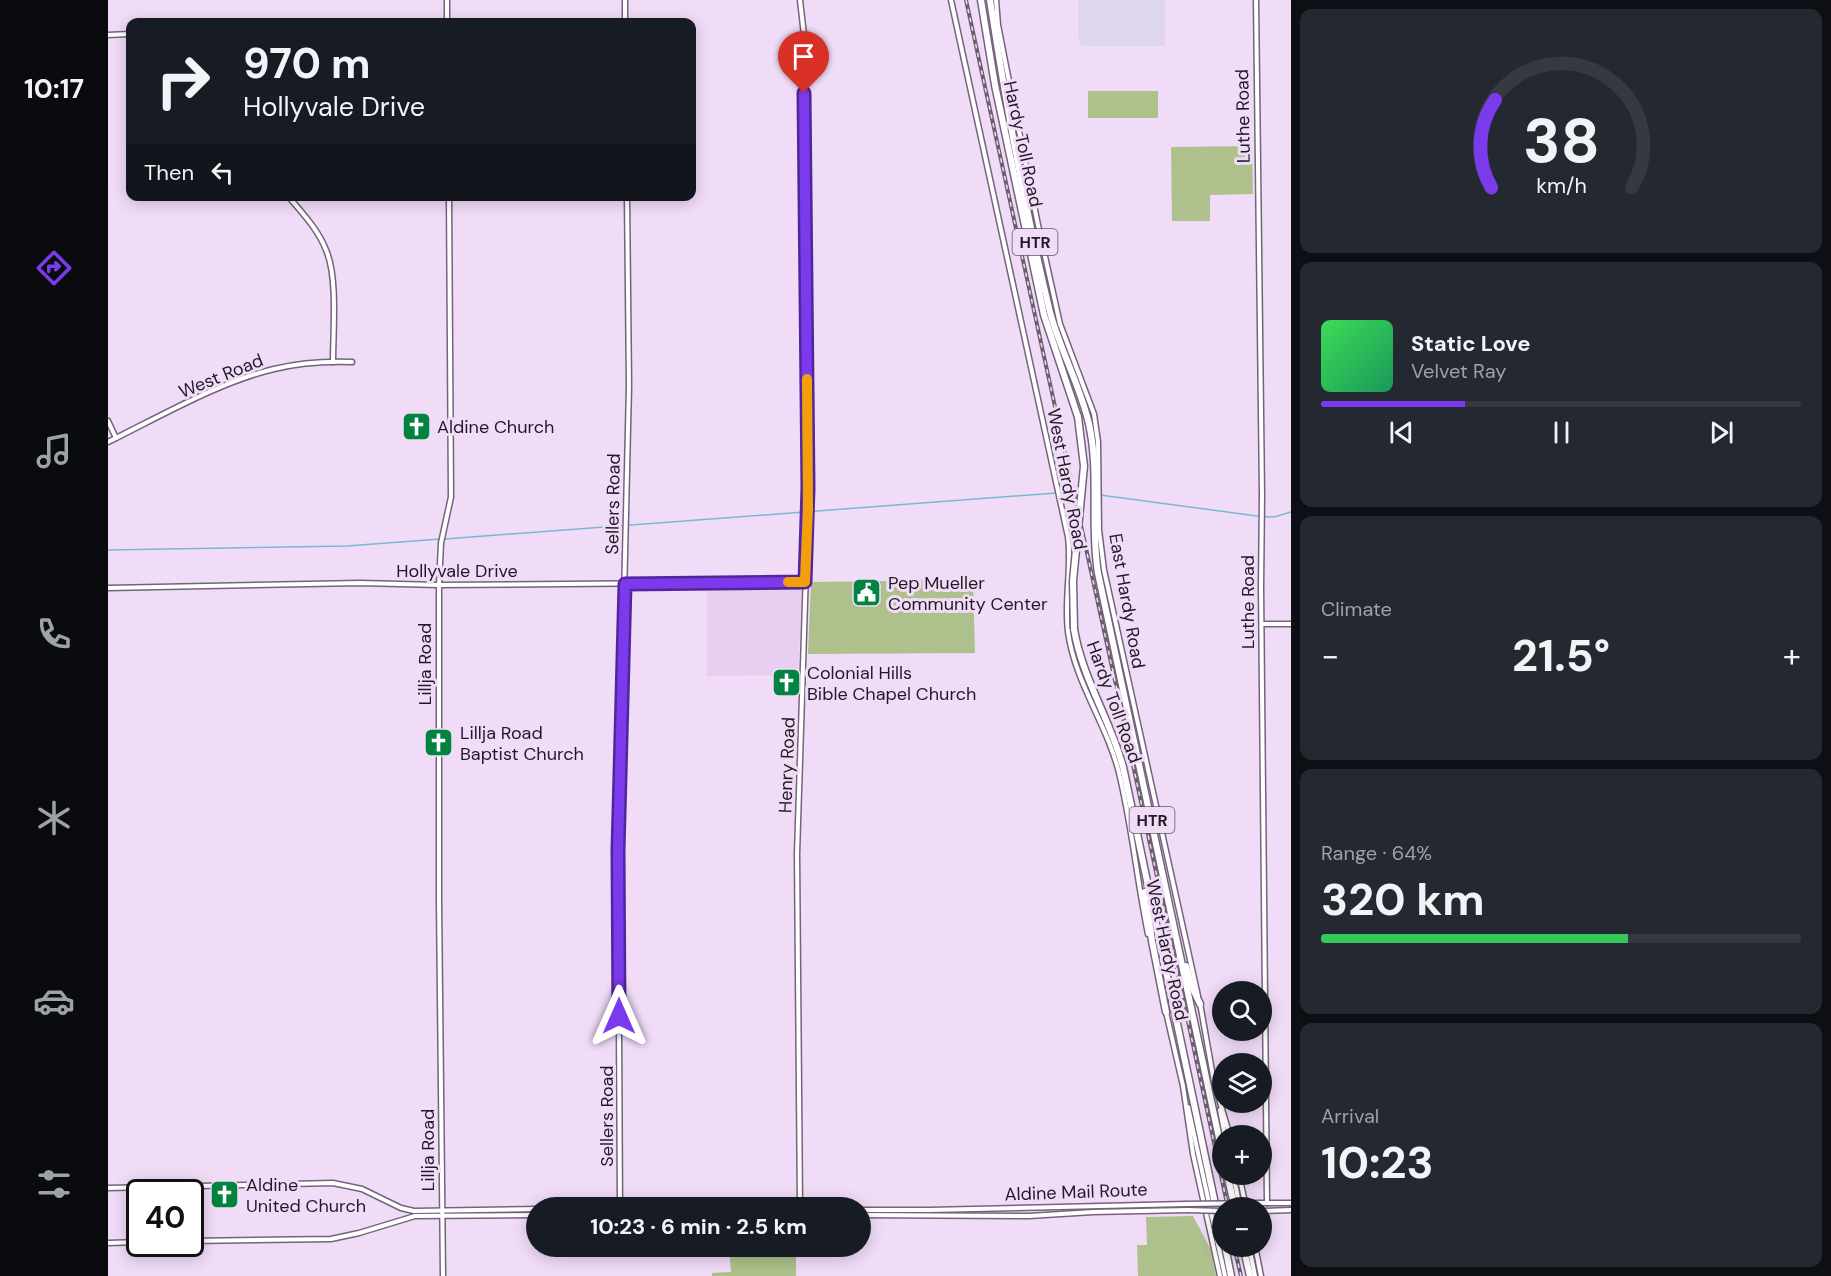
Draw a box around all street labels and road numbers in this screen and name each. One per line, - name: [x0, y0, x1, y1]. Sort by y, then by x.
- street label: Luthe Road: [1230, 69, 1256, 163]
- street label: Hardy Toll Road: [998, 79, 1048, 209]
- road number: HTR: [1012, 229, 1058, 255]
- street label: West Road: [175, 348, 267, 404]
- street label: West Hardy Road: [1042, 406, 1092, 552]
- street label: Sellers Road: [600, 453, 626, 555]
- street label: East Hardy Road: [1103, 532, 1151, 670]
- street label: Luthe Road: [1236, 555, 1260, 649]
- street label: Hollyvale Drive: [396, 559, 518, 583]
- street label: Lillja Road: [413, 623, 437, 705]
- street label: Hardy Toll Road: [1081, 638, 1147, 766]
- street label: Henry Road: [773, 717, 801, 813]
- road number: HTR: [1130, 807, 1174, 833]
- street label: West Hardy Road: [1140, 877, 1194, 1023]
- street label: Sellers Road: [595, 1065, 619, 1167]
- street label: Lillja Road: [416, 1109, 440, 1191]
- street label: Aldine Mail Route: [1004, 1178, 1148, 1206]

